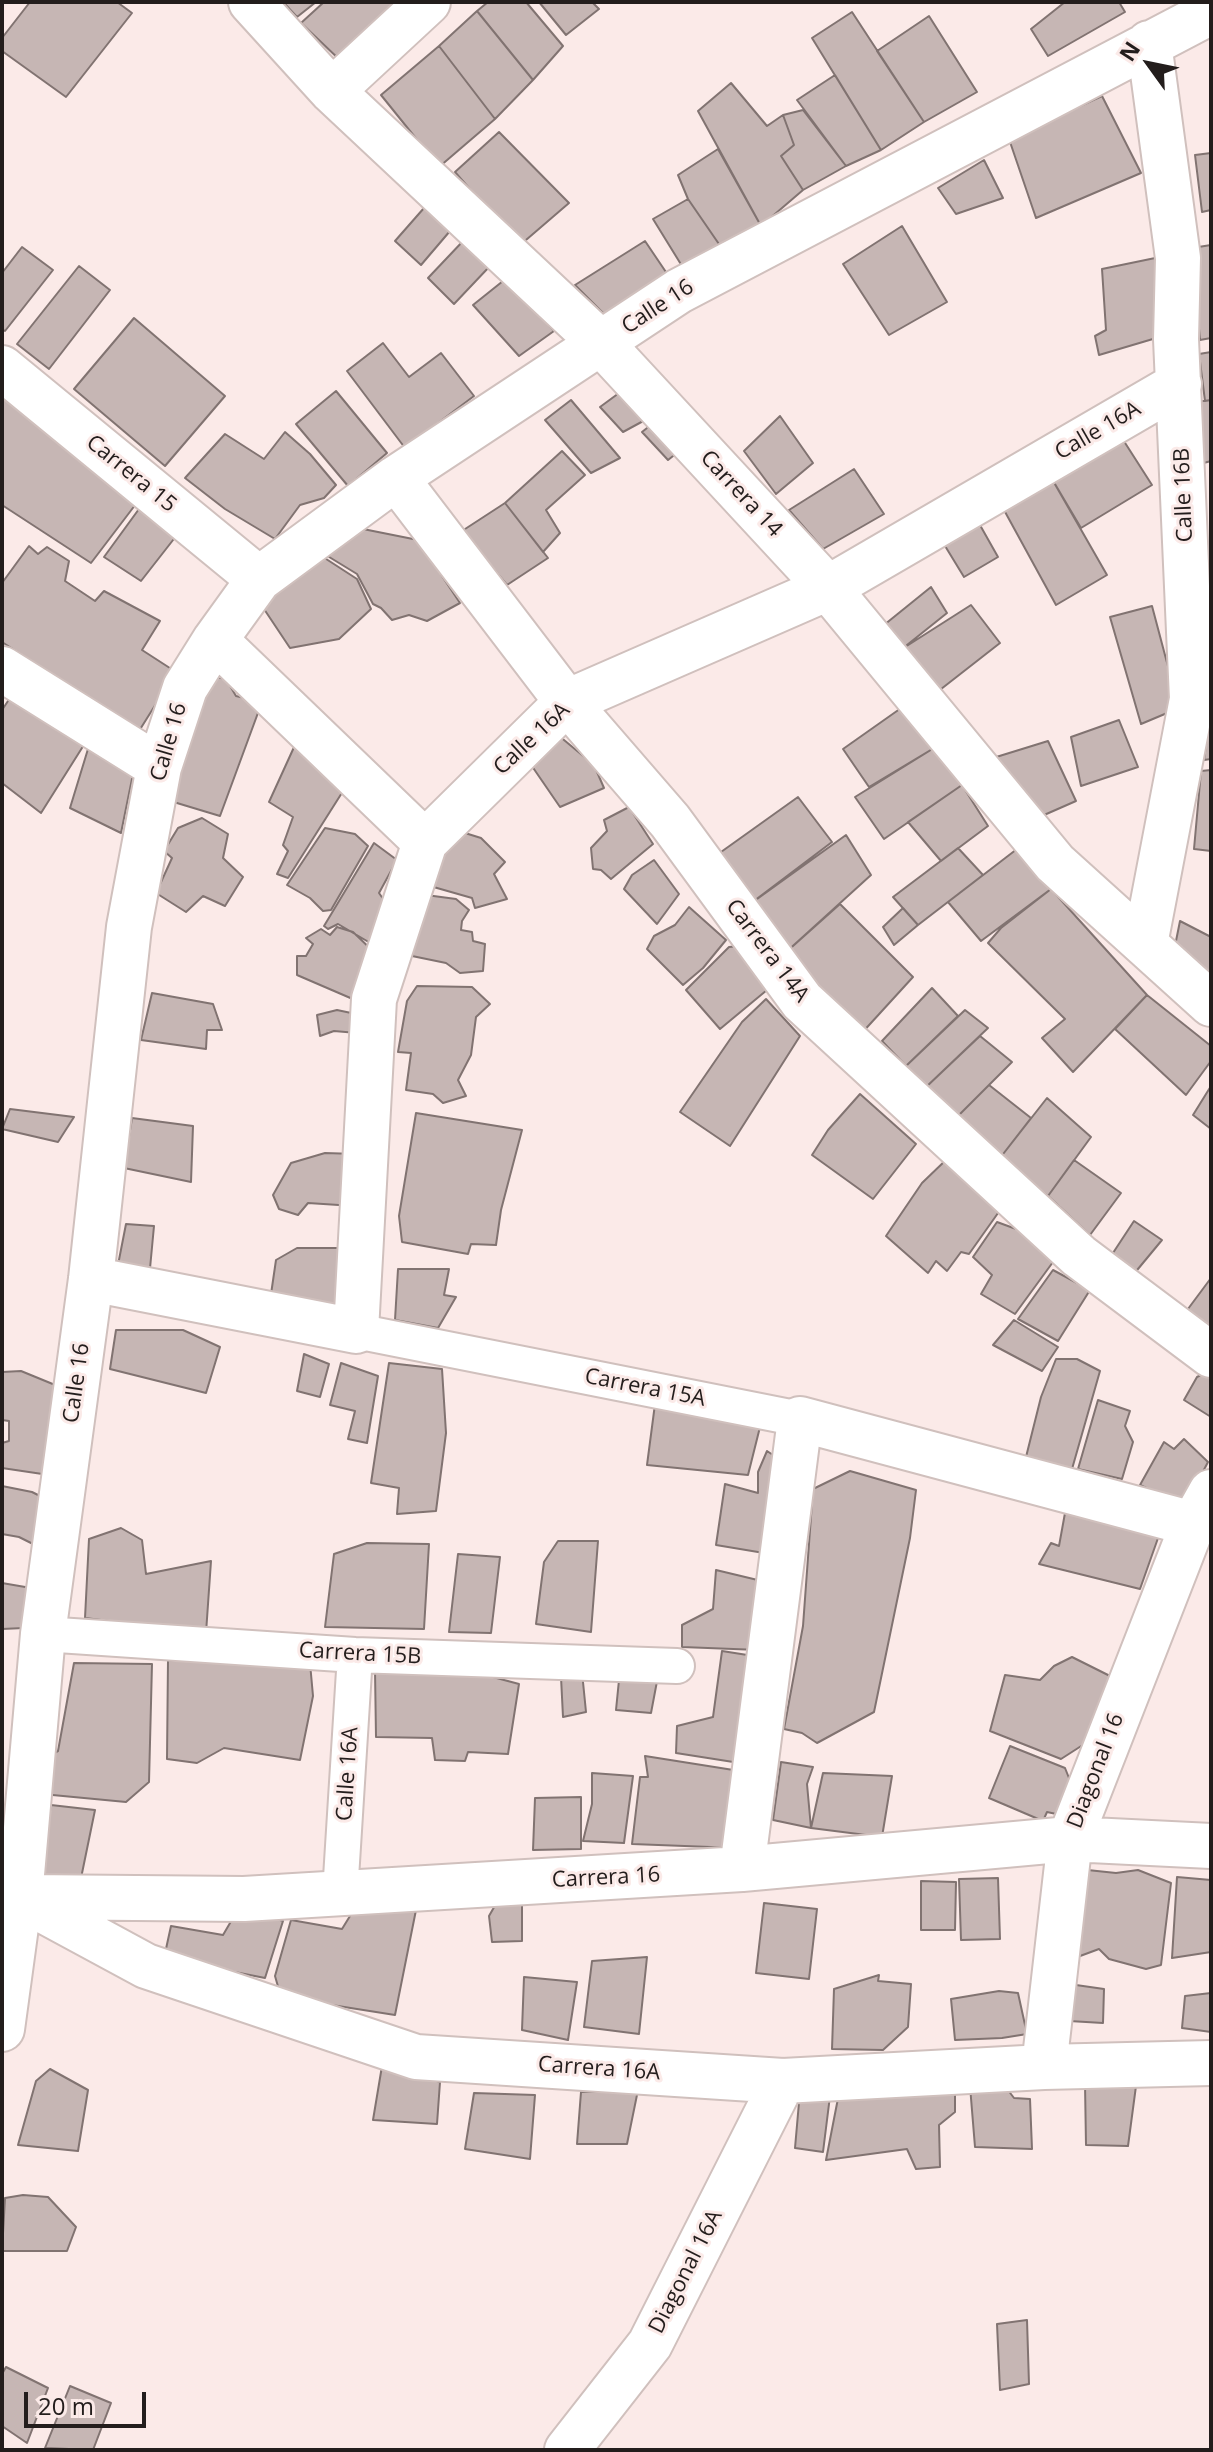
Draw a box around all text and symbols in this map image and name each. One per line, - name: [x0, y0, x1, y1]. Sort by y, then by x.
- north arrow: [1109, 24, 1189, 104]
- text: N: [1111, 35, 1146, 67]
- street label: Calle 16: [617, 274, 699, 340]
- street label: Calle 16A: [1051, 396, 1145, 466]
- street label: Carrera 15: [81, 430, 181, 518]
- street label: Carrera 14: [694, 445, 788, 543]
- street label: Calle 16B: [1169, 447, 1199, 543]
- street label: Calle 16A: [489, 697, 575, 781]
- street label: Calle 16: [145, 700, 193, 784]
- street label: Carrera 14A: [720, 894, 814, 1008]
- street label: Calle 16: [58, 1341, 96, 1425]
- street label: Carrera 15A: [582, 1363, 708, 1413]
- street label: Carrera 15B: [298, 1638, 422, 1670]
- street label: Diagonal 16: [1062, 1710, 1130, 1832]
- street label: Calle 16A: [332, 1726, 364, 1822]
- street label: Carrera 16: [551, 1862, 661, 1894]
- street label: Carrera 16A: [537, 2052, 661, 2086]
- street label: Diagonal 16A: [644, 2206, 728, 2338]
- scale bar: [28, 2376, 150, 2426]
- text: 20 m: [38, 2389, 94, 2422]

